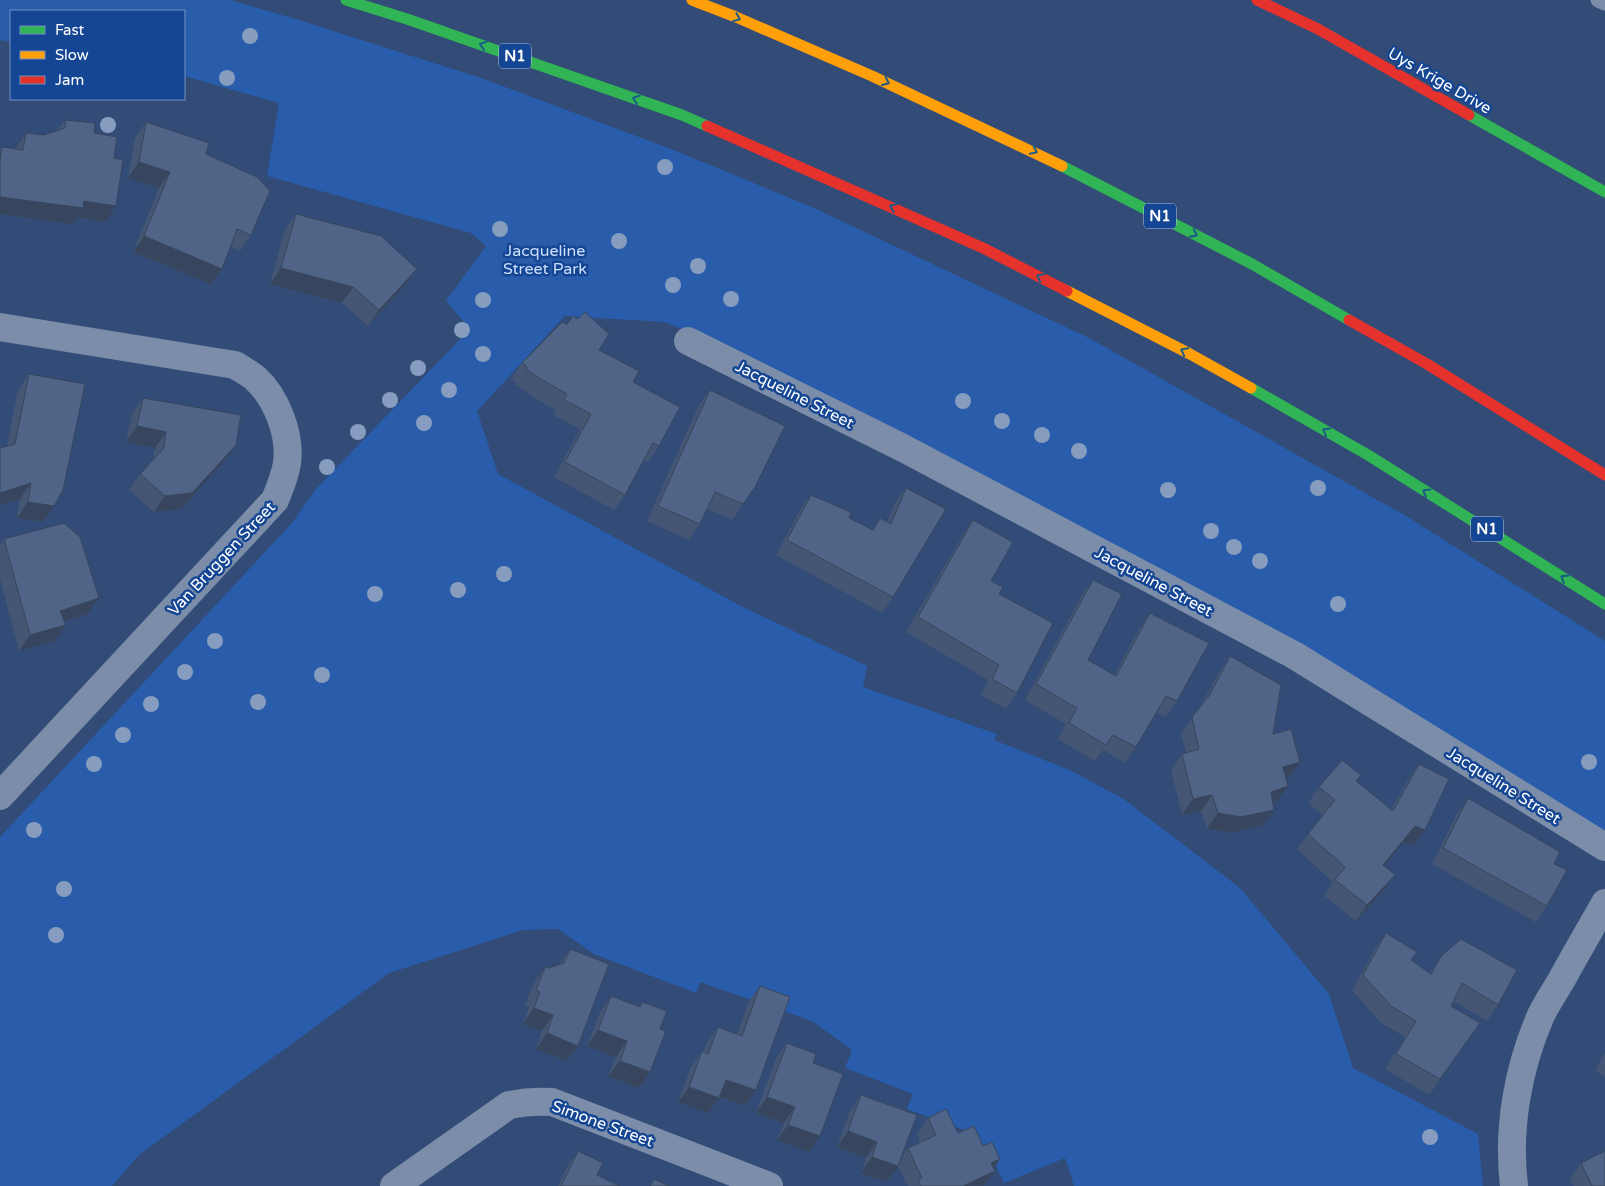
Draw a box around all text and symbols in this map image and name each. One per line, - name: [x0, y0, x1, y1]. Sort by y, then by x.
- legend: [10, 10, 185, 100]
- one-way arrow: [732, 11, 741, 22]
- text: Fast: [55, 21, 85, 39]
- one-way arrow: [479, 41, 487, 51]
- street label: Uys Krige Drive: [1384, 43, 1495, 119]
- road number: N1: [499, 44, 531, 68]
- text: Slow: [55, 46, 89, 64]
- text: Jam: [55, 71, 84, 89]
- one-way arrow: [881, 76, 890, 86]
- one-way arrow: [632, 95, 641, 105]
- one-way arrow: [1028, 145, 1037, 155]
- one-way arrow: [889, 203, 898, 214]
- road number: N1: [1144, 204, 1176, 228]
- one-way arrow: [1188, 228, 1197, 238]
- park label: Jacqueline Street Park: [503, 241, 587, 279]
- one-way arrow: [1036, 273, 1045, 283]
- one-way arrow: [1180, 347, 1189, 357]
- street label: Jacqueline Street: [732, 356, 857, 433]
- one-way arrow: [1322, 427, 1331, 437]
- one-way arrow: [1423, 488, 1432, 498]
- street label: Van Bruggen Street: [164, 497, 280, 620]
- road number: N1: [1471, 516, 1503, 542]
- street label: Jacqueline Street: [1091, 542, 1216, 621]
- one-way arrow: [1560, 574, 1569, 584]
- street label: Jacqueline Street: [1443, 743, 1564, 829]
- street label: Simone Street: [549, 1096, 656, 1152]

